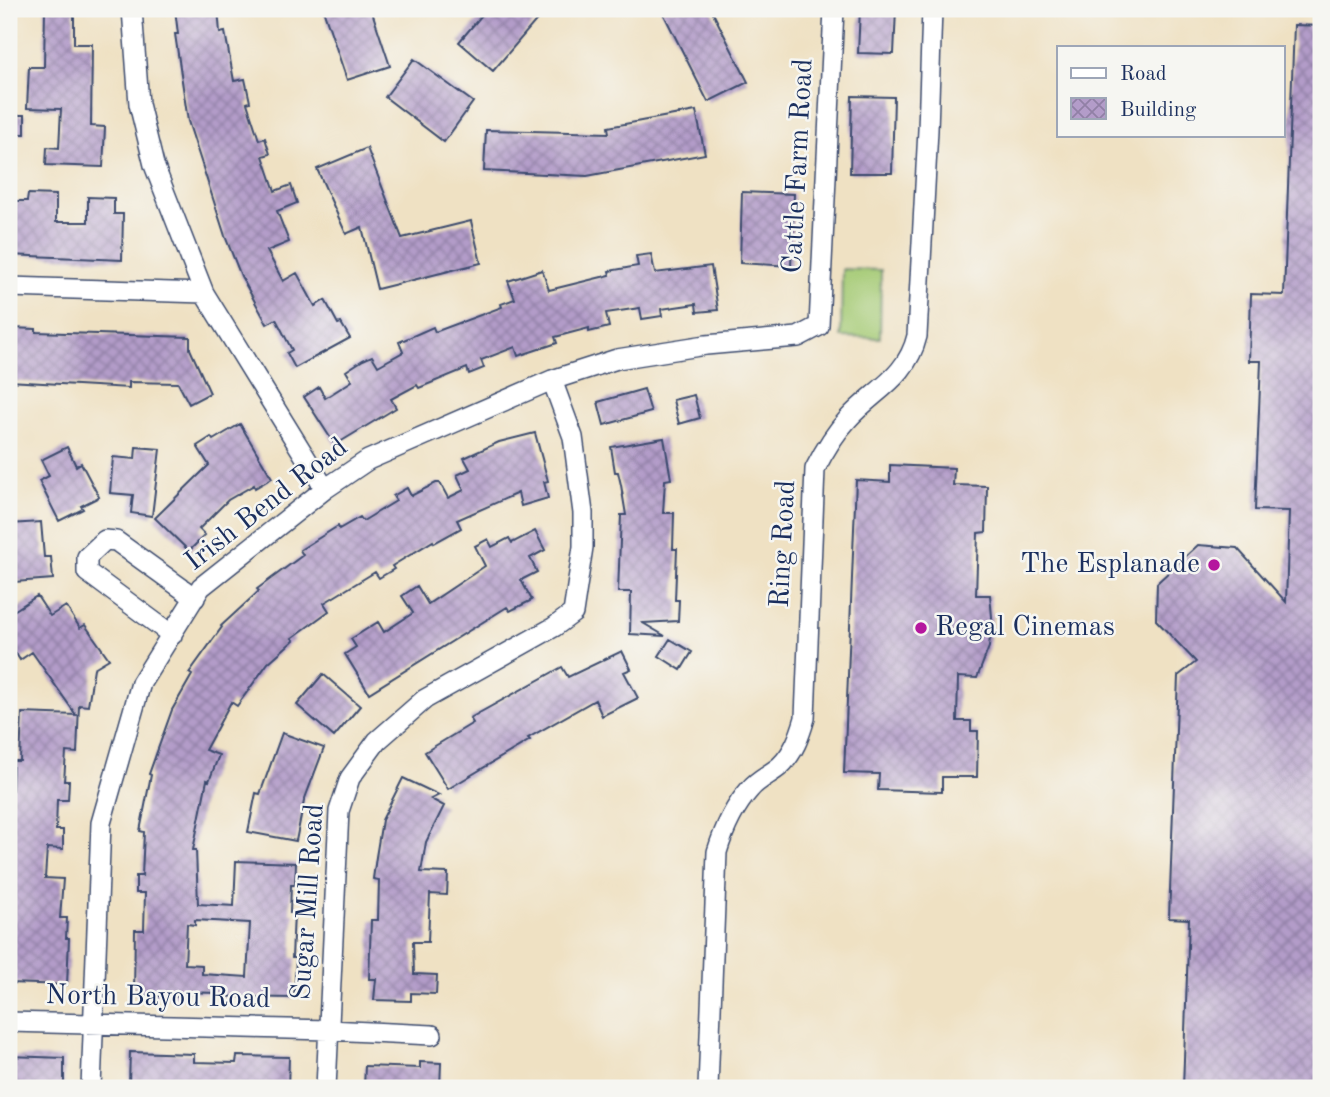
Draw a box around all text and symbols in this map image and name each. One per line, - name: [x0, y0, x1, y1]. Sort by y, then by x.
- legend: [1057, 46, 1284, 136]
- street label: Cattle Farm Road: [779, 58, 819, 274]
- text: Road: [1120, 64, 1167, 85]
- text: Building: [1120, 100, 1197, 121]
- street label: Irish Bend Road: [181, 433, 353, 577]
- street label: Ring Road: [767, 479, 801, 609]
- place label: The Esplanade: [1020, 551, 1200, 579]
- marker: The Esplanade: [1206, 557, 1222, 573]
- place label: Regal Cinemas: [935, 614, 1115, 642]
- marker: Regal Cinemas: [913, 620, 929, 636]
- street label: Sugar Mill Road: [288, 803, 330, 1001]
- street label: North Bayou Road: [45, 982, 271, 1014]

